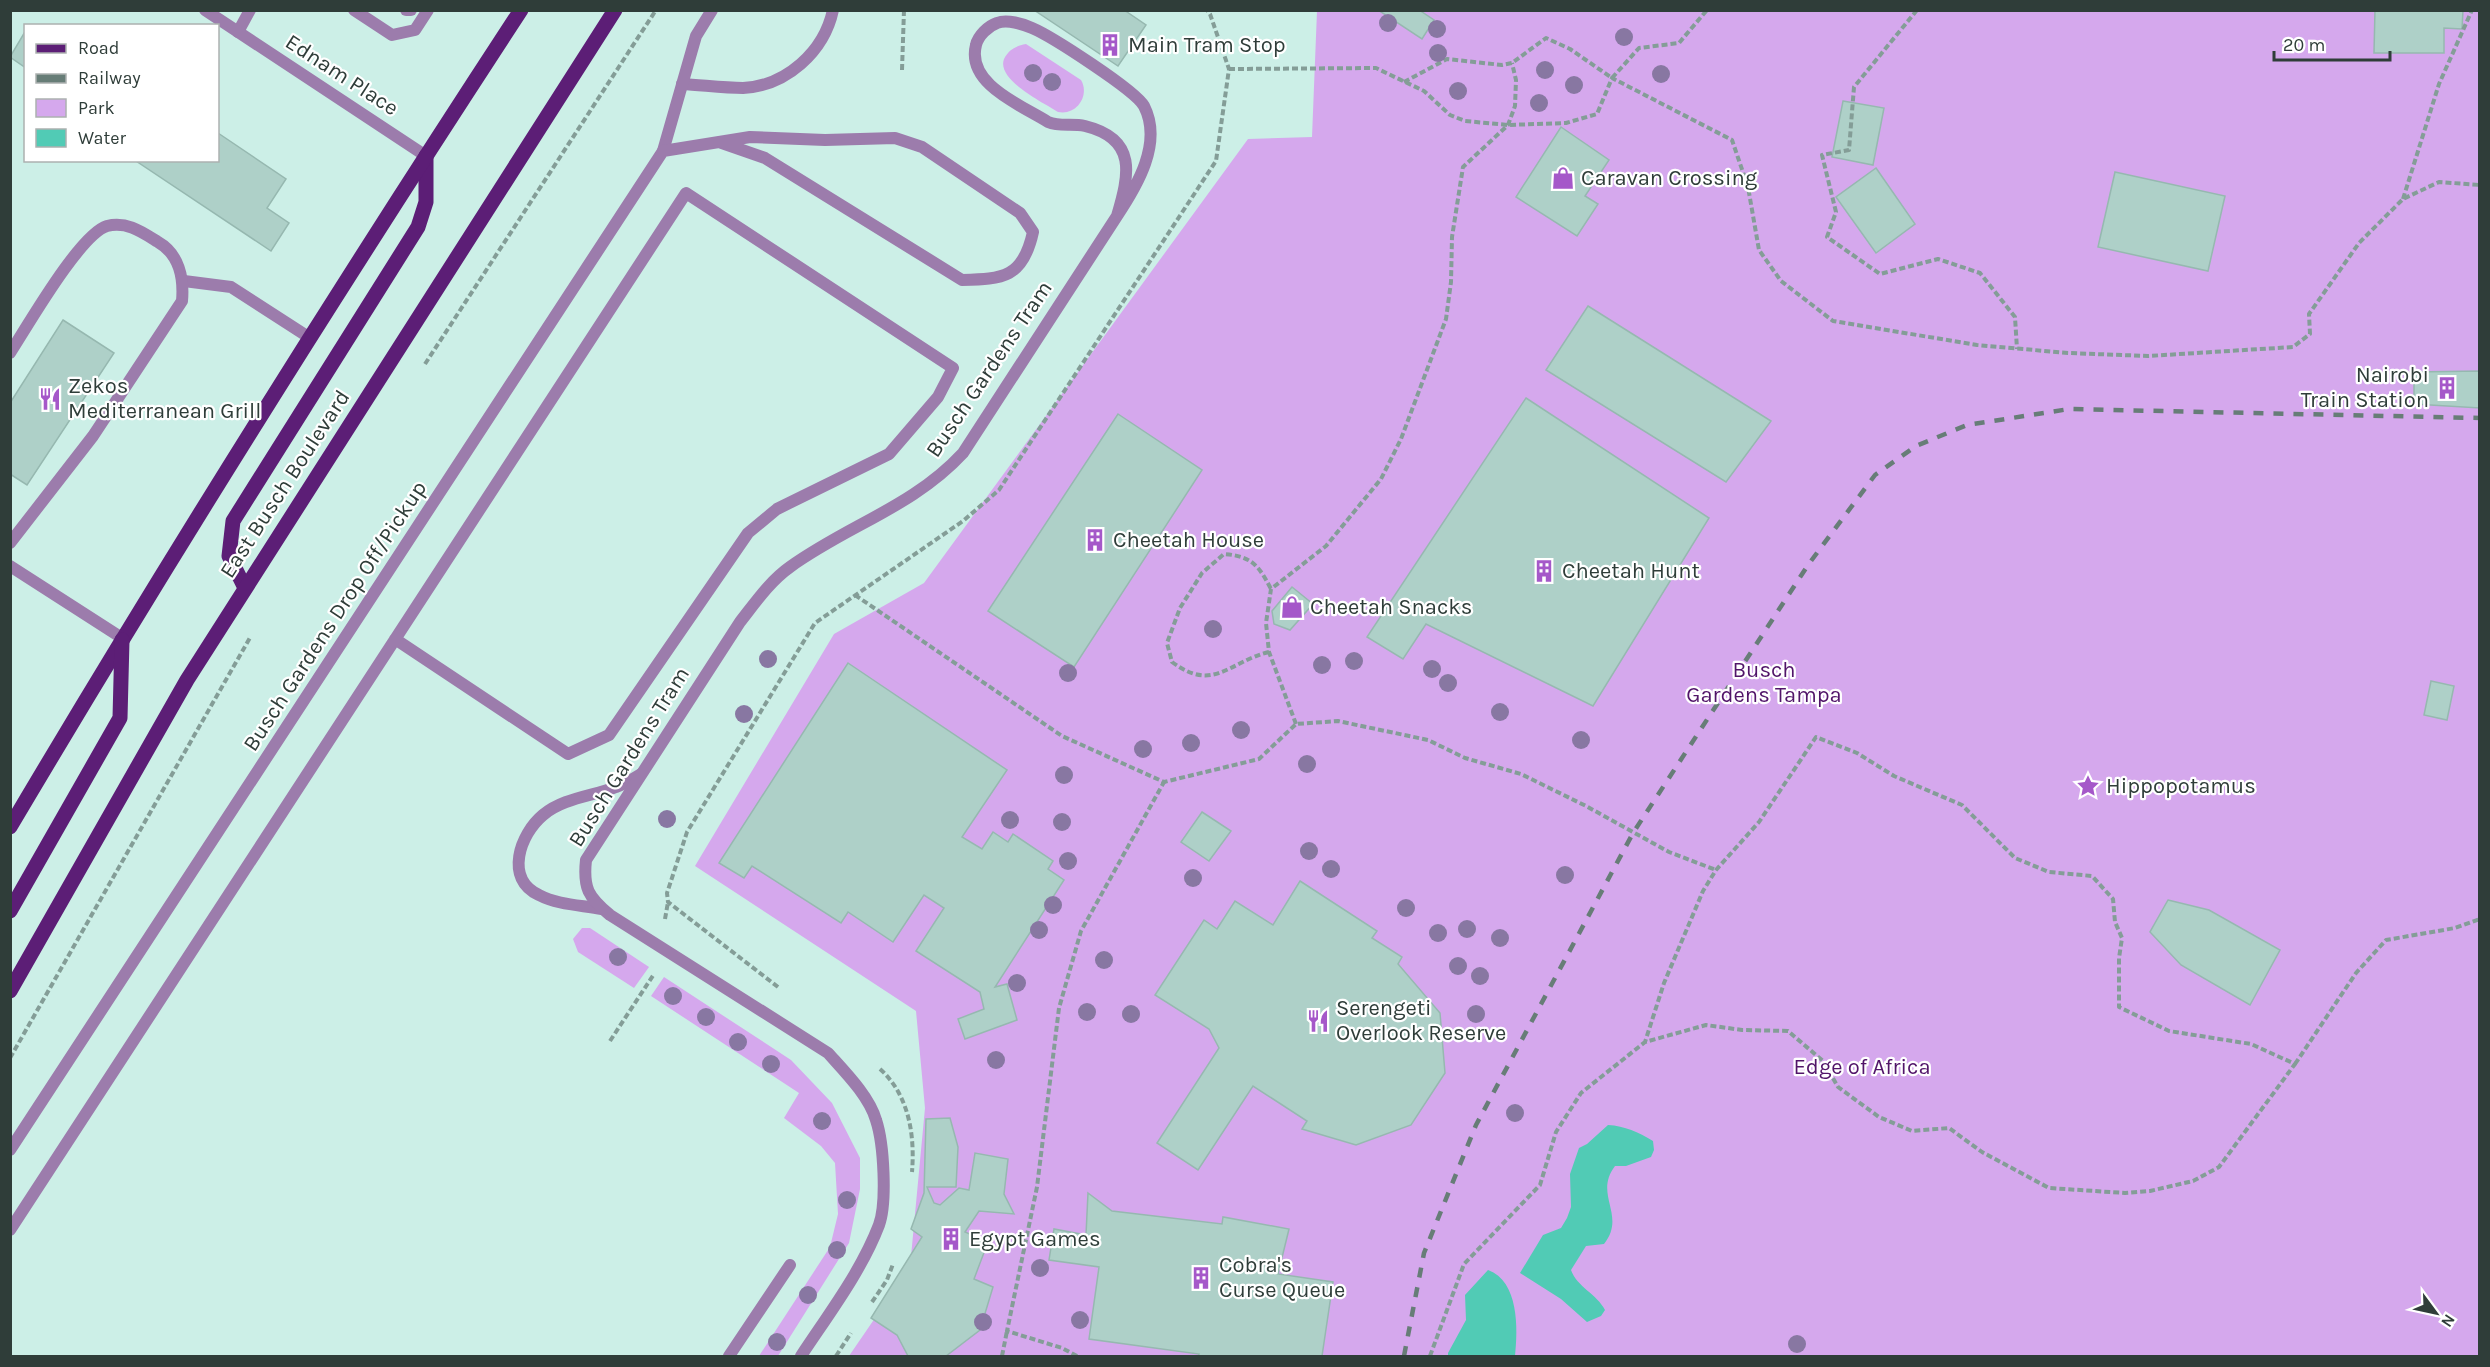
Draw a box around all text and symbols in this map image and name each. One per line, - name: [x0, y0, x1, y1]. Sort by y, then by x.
- legend: [24, 24, 219, 162]
- scale bar: [2274, 24, 2390, 62]
- street label: Ednam Place: [281, 29, 403, 121]
- building icon: Main Tram Stop: [1097, 32, 1123, 58]
- place label: Main Tram Stop: [1128, 32, 1286, 58]
- text: 20 m: [2283, 34, 2325, 56]
- text: Road: [78, 37, 119, 59]
- text: Railway: [78, 67, 141, 89]
- text: Park: [78, 97, 115, 119]
- text: Water: [78, 127, 126, 149]
- shop icon: Caravan Crossing: [1550, 165, 1576, 191]
- place label: Caravan Crossing: [1581, 165, 1758, 191]
- street label: Busch Gardens Tram: [920, 276, 1058, 462]
- place label: Nairobi Train Station: [2301, 362, 2429, 413]
- place label: Zekos Mediterranean Grill: [68, 373, 261, 424]
- building icon: Nairobi Train Station: [2434, 375, 2460, 401]
- street label: East Busch Boulevard: [215, 385, 355, 583]
- restaurant icon: Zekos Mediterranean Grill: [37, 386, 63, 412]
- street label: Busch Gardens Drop Off/Pickup: [238, 476, 432, 756]
- building icon: Cheetah House: [1082, 527, 1108, 553]
- place label: Cheetah House: [1113, 527, 1264, 553]
- building icon: Cheetah Hunt: [1531, 558, 1557, 584]
- place label: Cheetah Hunt: [1562, 558, 1700, 584]
- shop icon: Cheetah Snacks: [1279, 594, 1305, 620]
- place label: Cheetah Snacks: [1310, 594, 1472, 620]
- park label: Busch Gardens Tampa: [1686, 657, 1842, 708]
- street label: Busch Gardens Tram: [563, 662, 695, 852]
- place icon: Hippopotamus: [2075, 773, 2101, 799]
- place label: Hippopotamus: [2106, 773, 2256, 799]
- place label: Serengeti Overlook Reserve: [1336, 995, 1506, 1046]
- restaurant icon: Serengeti Overlook Reserve: [1305, 1008, 1331, 1034]
- park label: Edge of Africa: [1793, 1054, 1931, 1080]
- building icon: Egypt Games: [938, 1226, 964, 1252]
- place label: Egypt Games: [969, 1226, 1100, 1252]
- place label: Cobra's Curse Queue: [1219, 1252, 1345, 1303]
- building icon: Cobra's Curse Queue: [1188, 1265, 1214, 1291]
- north arrow: [2406, 1283, 2466, 1343]
- text: N: [2437, 1311, 2459, 1331]

